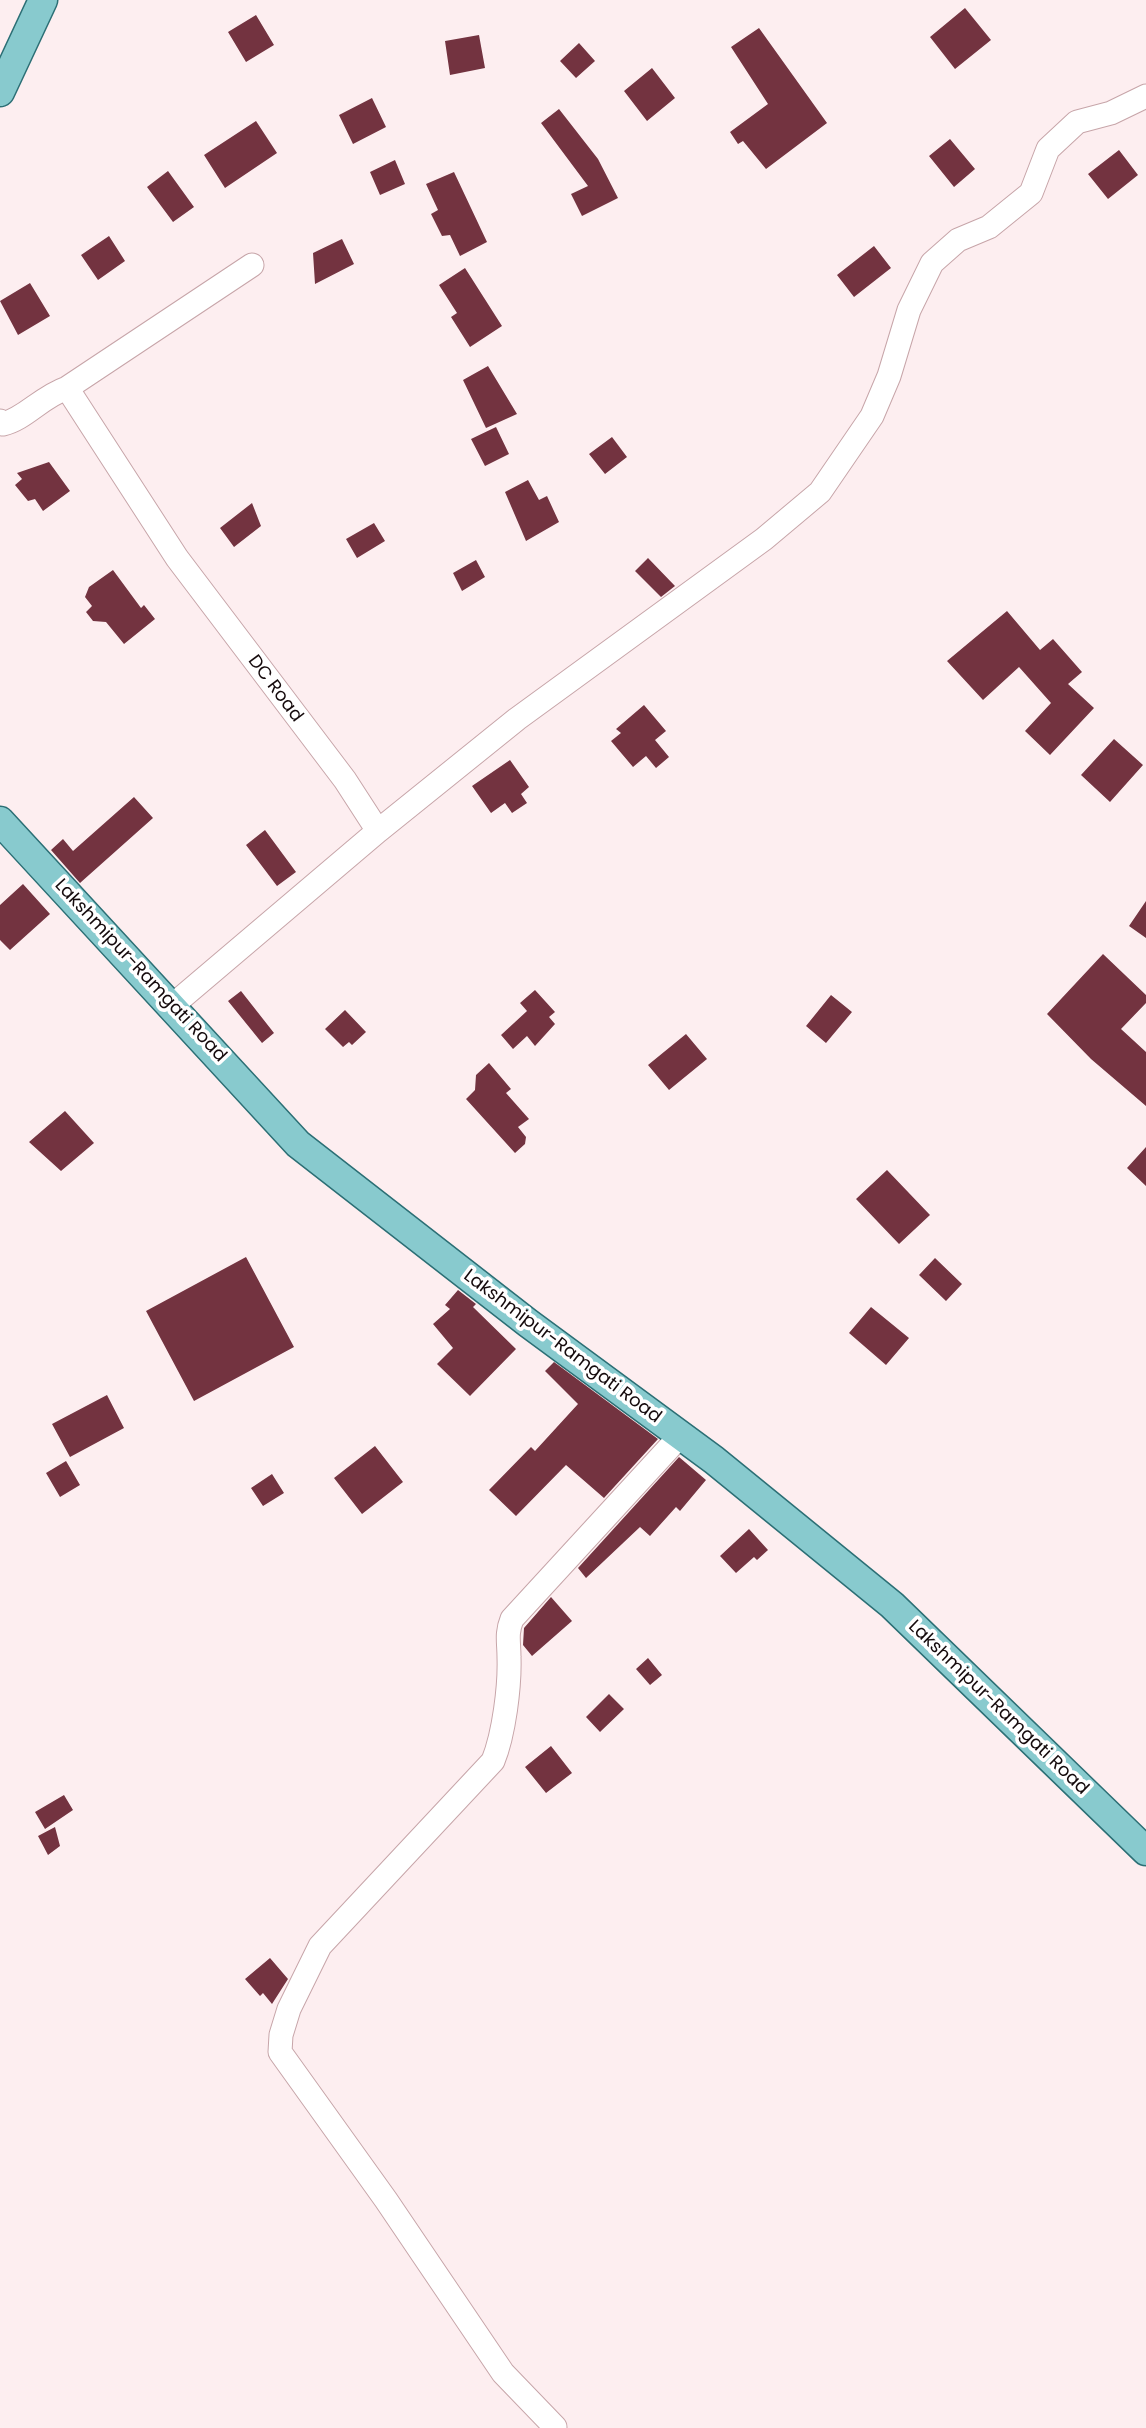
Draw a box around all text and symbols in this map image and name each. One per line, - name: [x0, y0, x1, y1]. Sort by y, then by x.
- street label: DC Road: [243, 651, 307, 727]
- street label: Lakshmipur-Ramgati Road: [50, 875, 230, 1067]
- street label: Lakshmipur-Ramgati Road: [459, 1266, 665, 1428]
- street label: Lakshmipur-Ramgati Road: [903, 1616, 1093, 1800]

